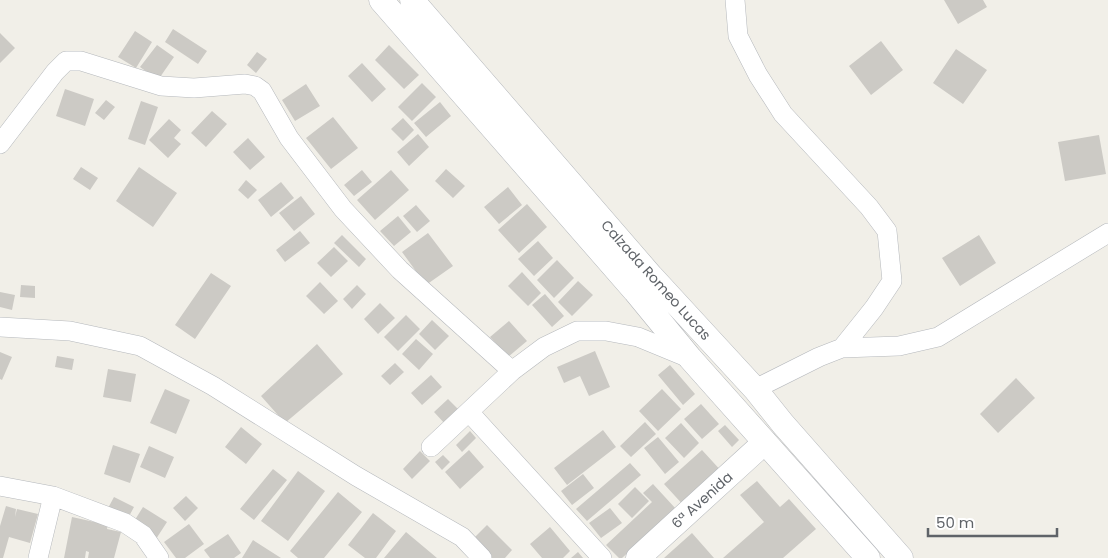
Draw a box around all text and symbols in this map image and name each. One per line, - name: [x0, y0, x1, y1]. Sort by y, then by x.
- street label: Calzada Romeo Lucas: [596, 215, 716, 345]
- street label: 6ª Avenida: [667, 467, 737, 533]
- scale bar: [928, 506, 1057, 538]
- text: 50 m: [936, 512, 974, 533]

